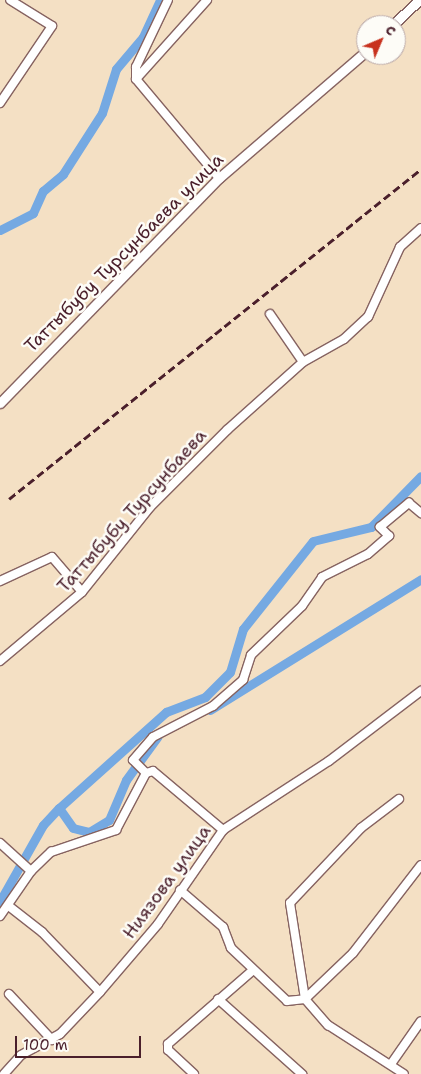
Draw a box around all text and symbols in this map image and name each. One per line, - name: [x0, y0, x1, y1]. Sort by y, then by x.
- north arrow: [356, 15, 406, 65]
- text: С: [381, 21, 400, 40]
- street label: Таттыбубу Турсунбаева улица: [20, 149, 228, 357]
- street label: Таттыбубу Турсунбаева: [53, 425, 211, 597]
- street label: Ниязова улица: [118, 821, 216, 943]
- scale bar: [18, 1026, 144, 1058]
- text: 100 m: [23, 1035, 68, 1055]

